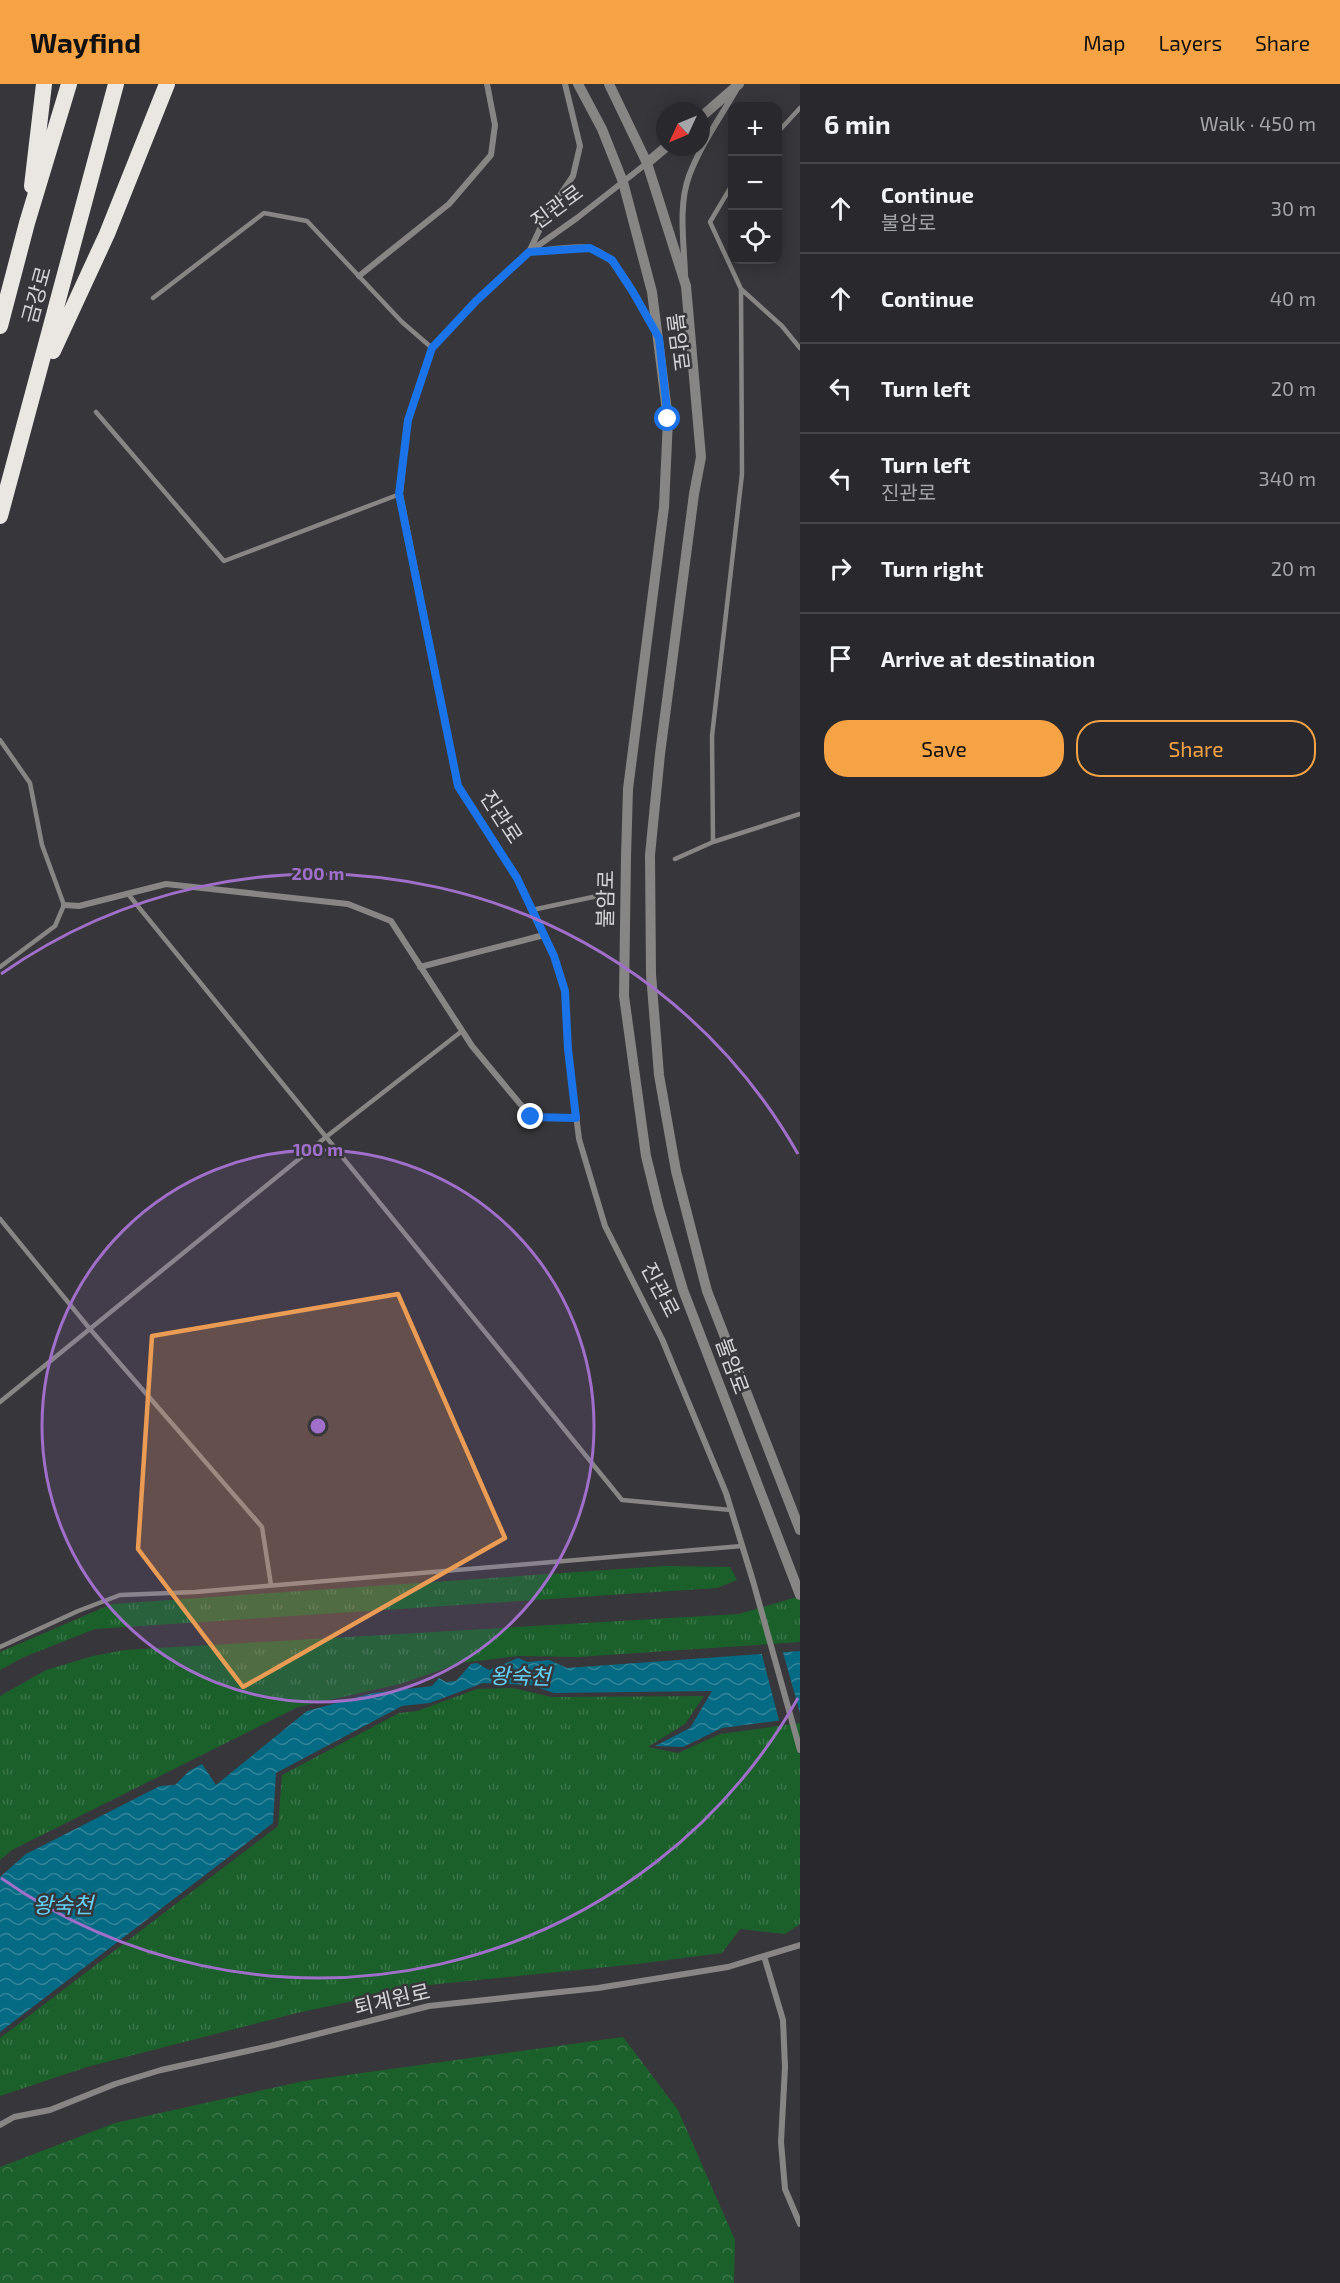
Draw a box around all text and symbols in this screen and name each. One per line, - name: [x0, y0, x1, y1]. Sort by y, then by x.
- text: Wayfind: [30, 25, 141, 59]
- text: Map: [1083, 30, 1125, 55]
- text: Layers: [1158, 30, 1222, 55]
- text: Share: [1255, 30, 1310, 55]
- north arrow: [656, 102, 710, 156]
- map controls: [728, 102, 782, 264]
- button: +: [728, 102, 782, 156]
- text: 6 min: [824, 108, 891, 139]
- text: Walk · 450 m: [1200, 111, 1316, 135]
- button: −: [728, 156, 782, 210]
- street label: 진관로: [525, 179, 587, 233]
- text: Continue: [881, 181, 974, 207]
- icon: ahead: [824, 192, 857, 225]
- text: 30 m: [1271, 196, 1316, 220]
- button: locate: [728, 210, 782, 264]
- text: 불암로: [881, 210, 936, 234]
- street label: 금강로: [16, 263, 55, 326]
- icon: ahead: [824, 282, 857, 315]
- text: Continue: [881, 285, 974, 311]
- text: 40 m: [1270, 286, 1316, 310]
- street label: 불암로: [664, 312, 695, 372]
- icon: left: [824, 372, 857, 405]
- text: Turn left: [881, 375, 970, 401]
- text: 20 m: [1271, 376, 1316, 400]
- route start: [654, 405, 680, 431]
- text: Turn left: [881, 451, 970, 477]
- icon: left: [824, 462, 857, 495]
- text: 340 m: [1259, 466, 1316, 490]
- text: 진관로: [881, 480, 936, 504]
- icon: right: [824, 552, 857, 585]
- text: Turn right: [881, 555, 983, 581]
- text: 20 m: [1271, 556, 1316, 580]
- icon: arrive: [824, 642, 857, 675]
- text: Arrive at destination: [881, 645, 1095, 671]
- button: Save: [824, 720, 1064, 777]
- button: Share: [1076, 720, 1316, 777]
- street label: 진관로: [476, 785, 529, 847]
- text: 200 m: [292, 862, 344, 884]
- street label: 불암로: [591, 870, 618, 928]
- route end: [517, 1103, 543, 1129]
- text: 100 m: [293, 1138, 343, 1160]
- street label: 진관로: [637, 1258, 686, 1321]
- street label: 불암로: [712, 1334, 755, 1397]
- centre of rings: [308, 1416, 328, 1436]
- water label: 왕숙천: [489, 1661, 553, 1689]
- water label: 왕숙천: [33, 1891, 96, 1917]
- street label: 퇴계원로: [351, 1978, 432, 2019]

